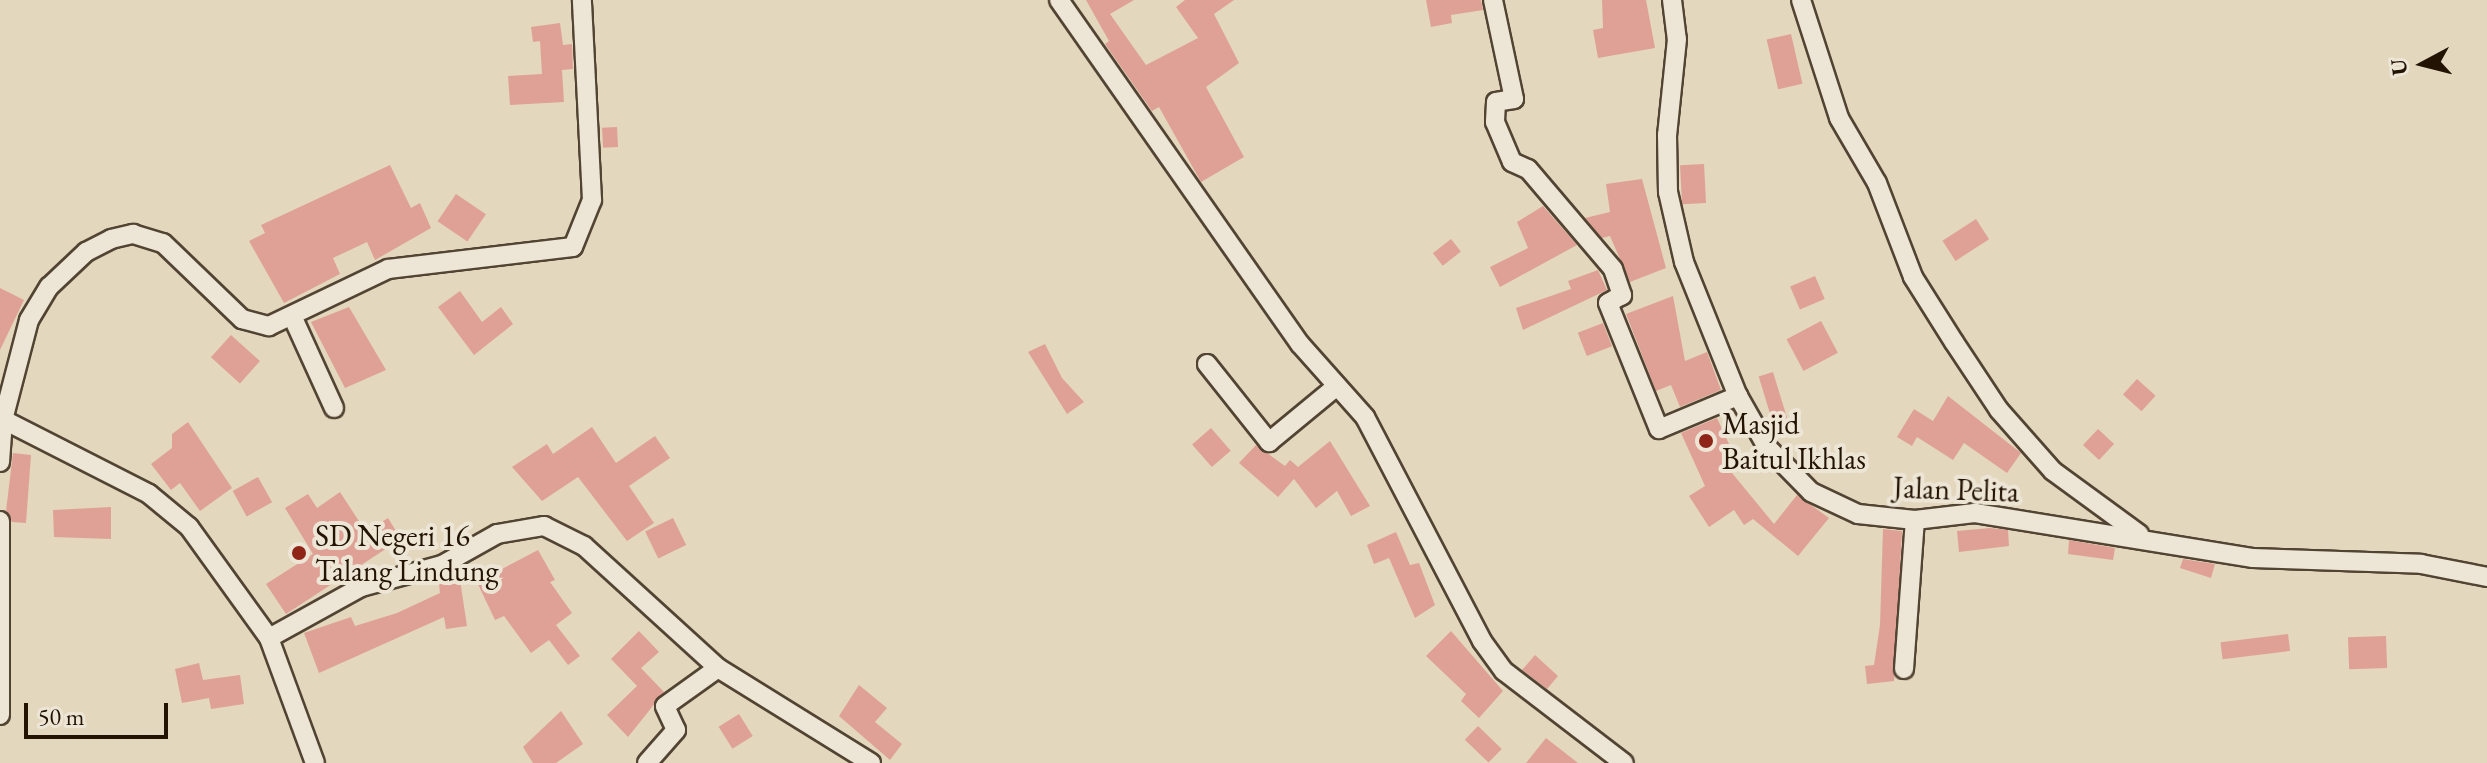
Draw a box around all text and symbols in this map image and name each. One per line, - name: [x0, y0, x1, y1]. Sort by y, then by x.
- north arrow: [2383, 24, 2463, 104]
- text: U: [2383, 57, 2414, 77]
- place label: Masjid Baitul Ikhlas: [1722, 406, 1866, 476]
- marker: Masjid Baitul Ikhlas: [1697, 432, 1715, 450]
- street label: Jalan Pelita: [1892, 470, 2020, 510]
- place label: SD Negeri 16 Talang Lindung: [315, 518, 499, 588]
- marker: SD Negeri 16 Talang Lindung: [290, 544, 308, 562]
- scale bar: [28, 687, 172, 737]
- text: 50 m: [38, 701, 85, 732]

